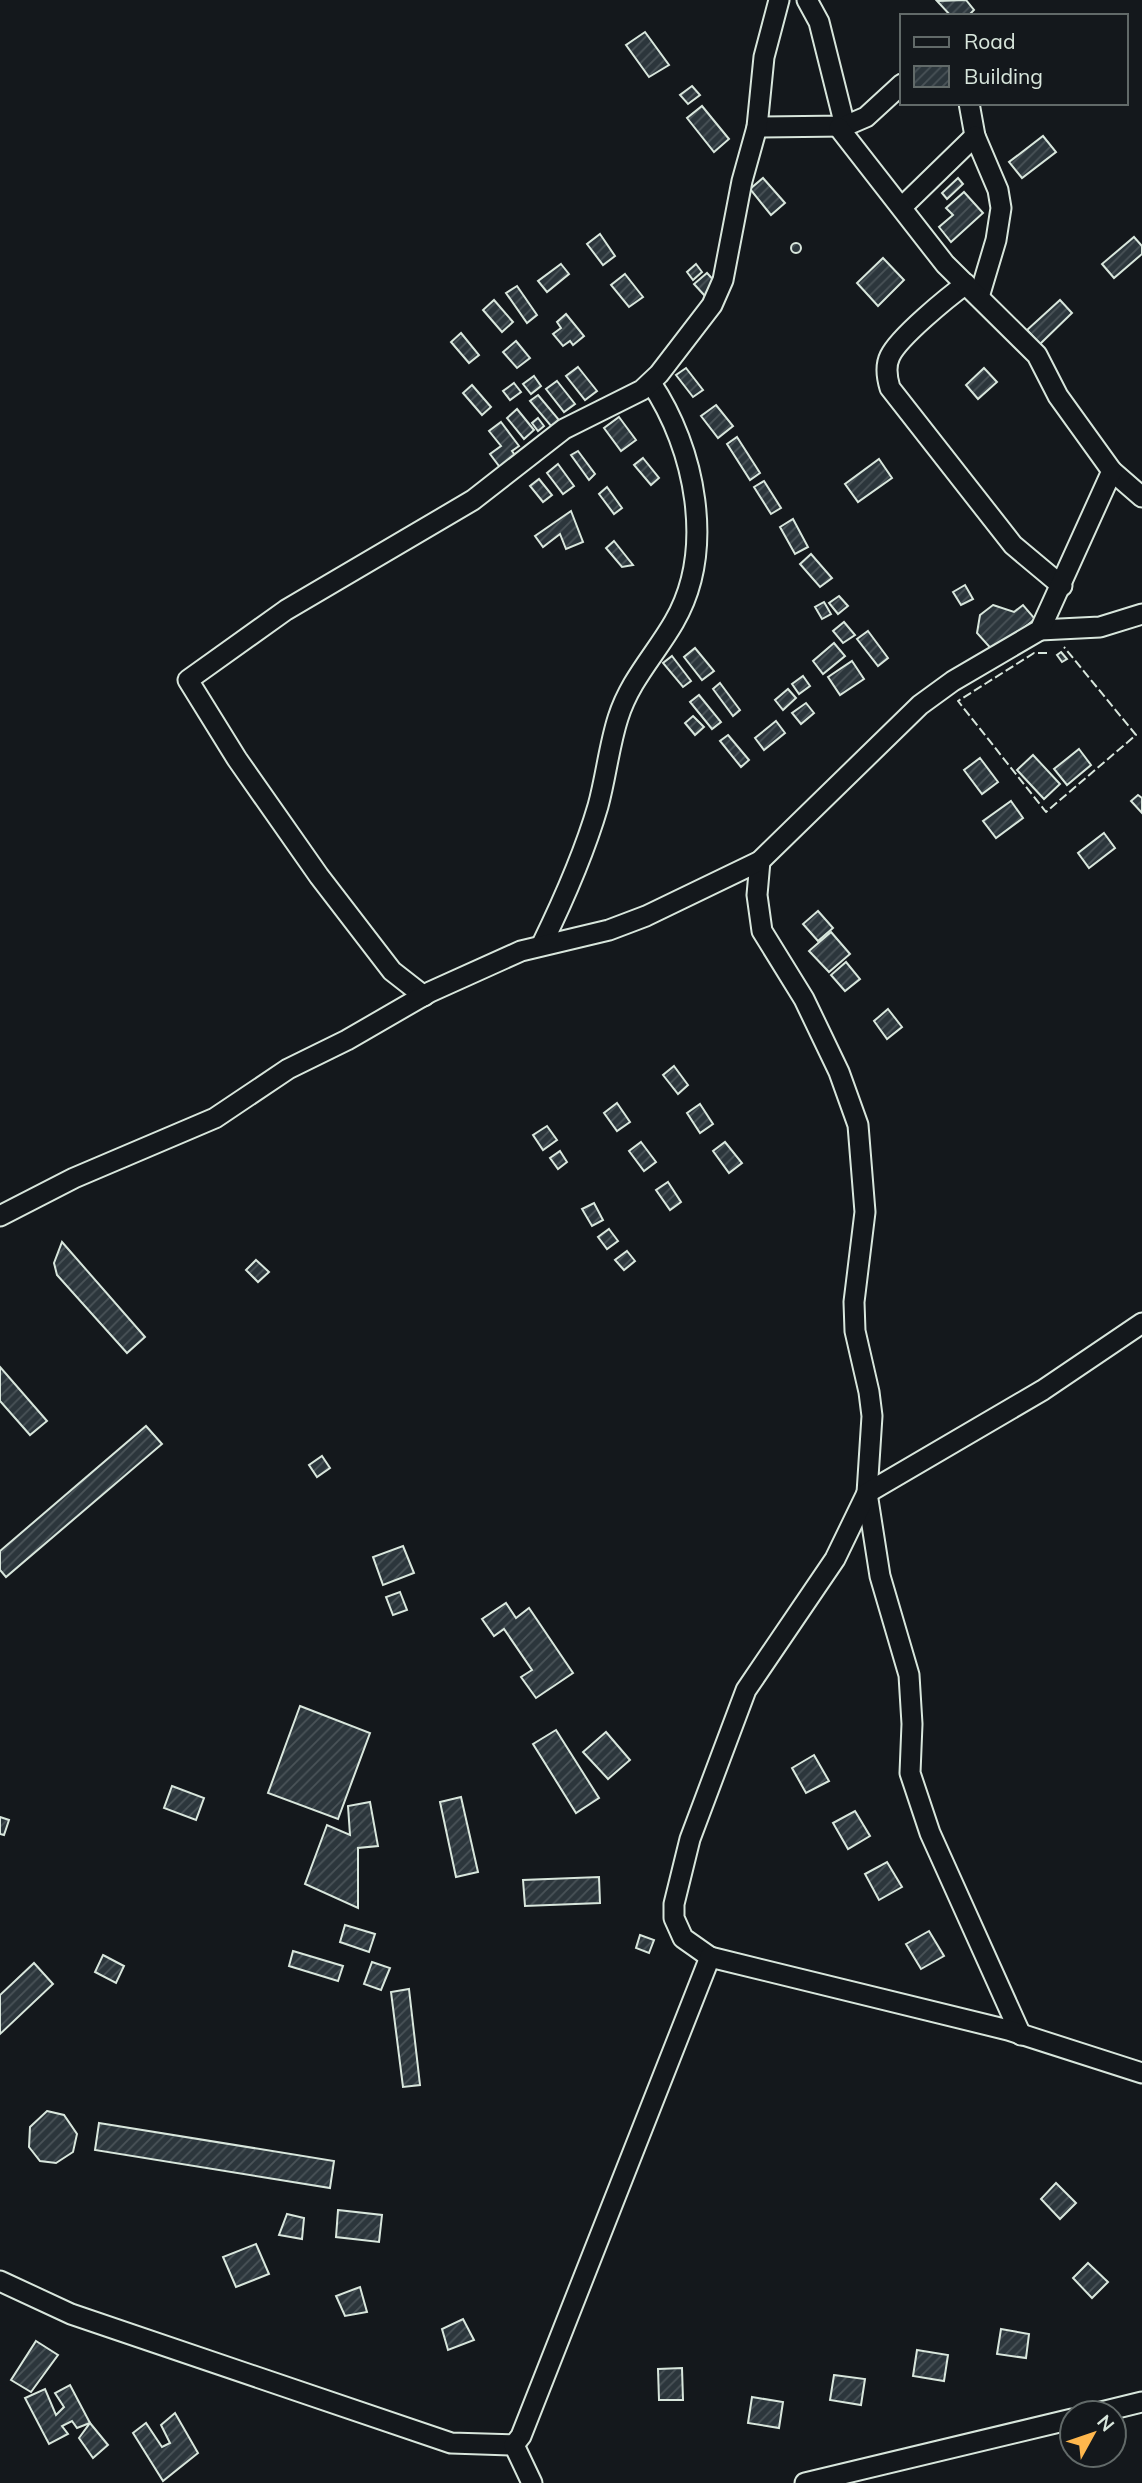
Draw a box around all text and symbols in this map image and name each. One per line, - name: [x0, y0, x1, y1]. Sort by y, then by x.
- legend: [900, 14, 1128, 105]
- text: Road: [964, 28, 1015, 54]
- text: Building: [964, 63, 1043, 89]
- north arrow: [1058, 2399, 1128, 2469]
- text: N: [1092, 2410, 1120, 2436]

